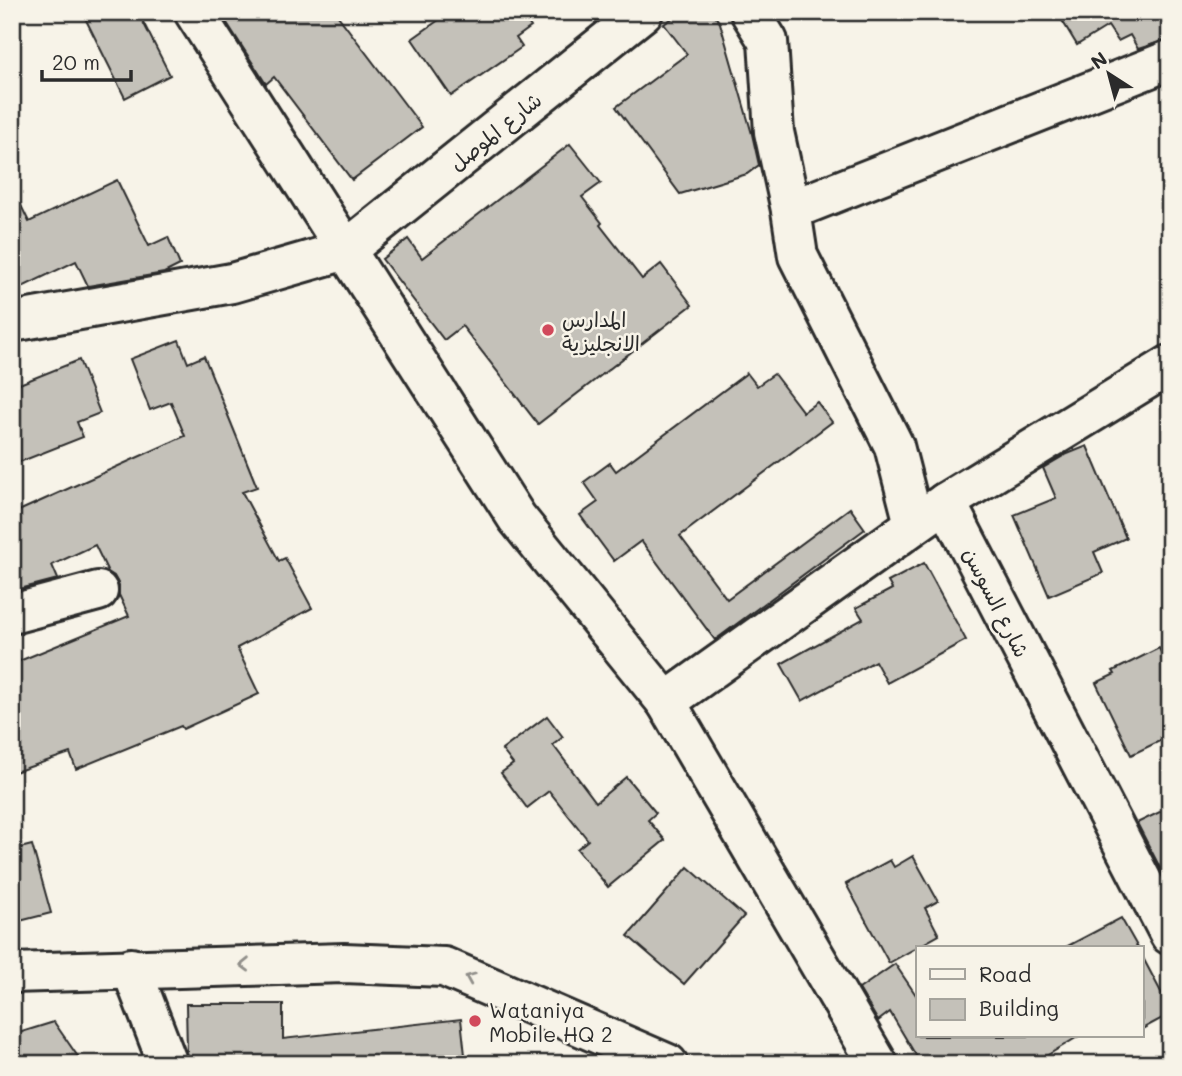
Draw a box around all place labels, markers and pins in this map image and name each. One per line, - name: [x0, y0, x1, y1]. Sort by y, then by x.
- place label: المدارس الانجليزية: [562, 305, 640, 356]
- marker: المدارس الانجليزية: [540, 322, 556, 338]
- place label: Wataniya Mobile HQ 2: [489, 996, 613, 1047]
- marker: Wataniya Mobile HQ 2: [467, 1013, 483, 1029]

